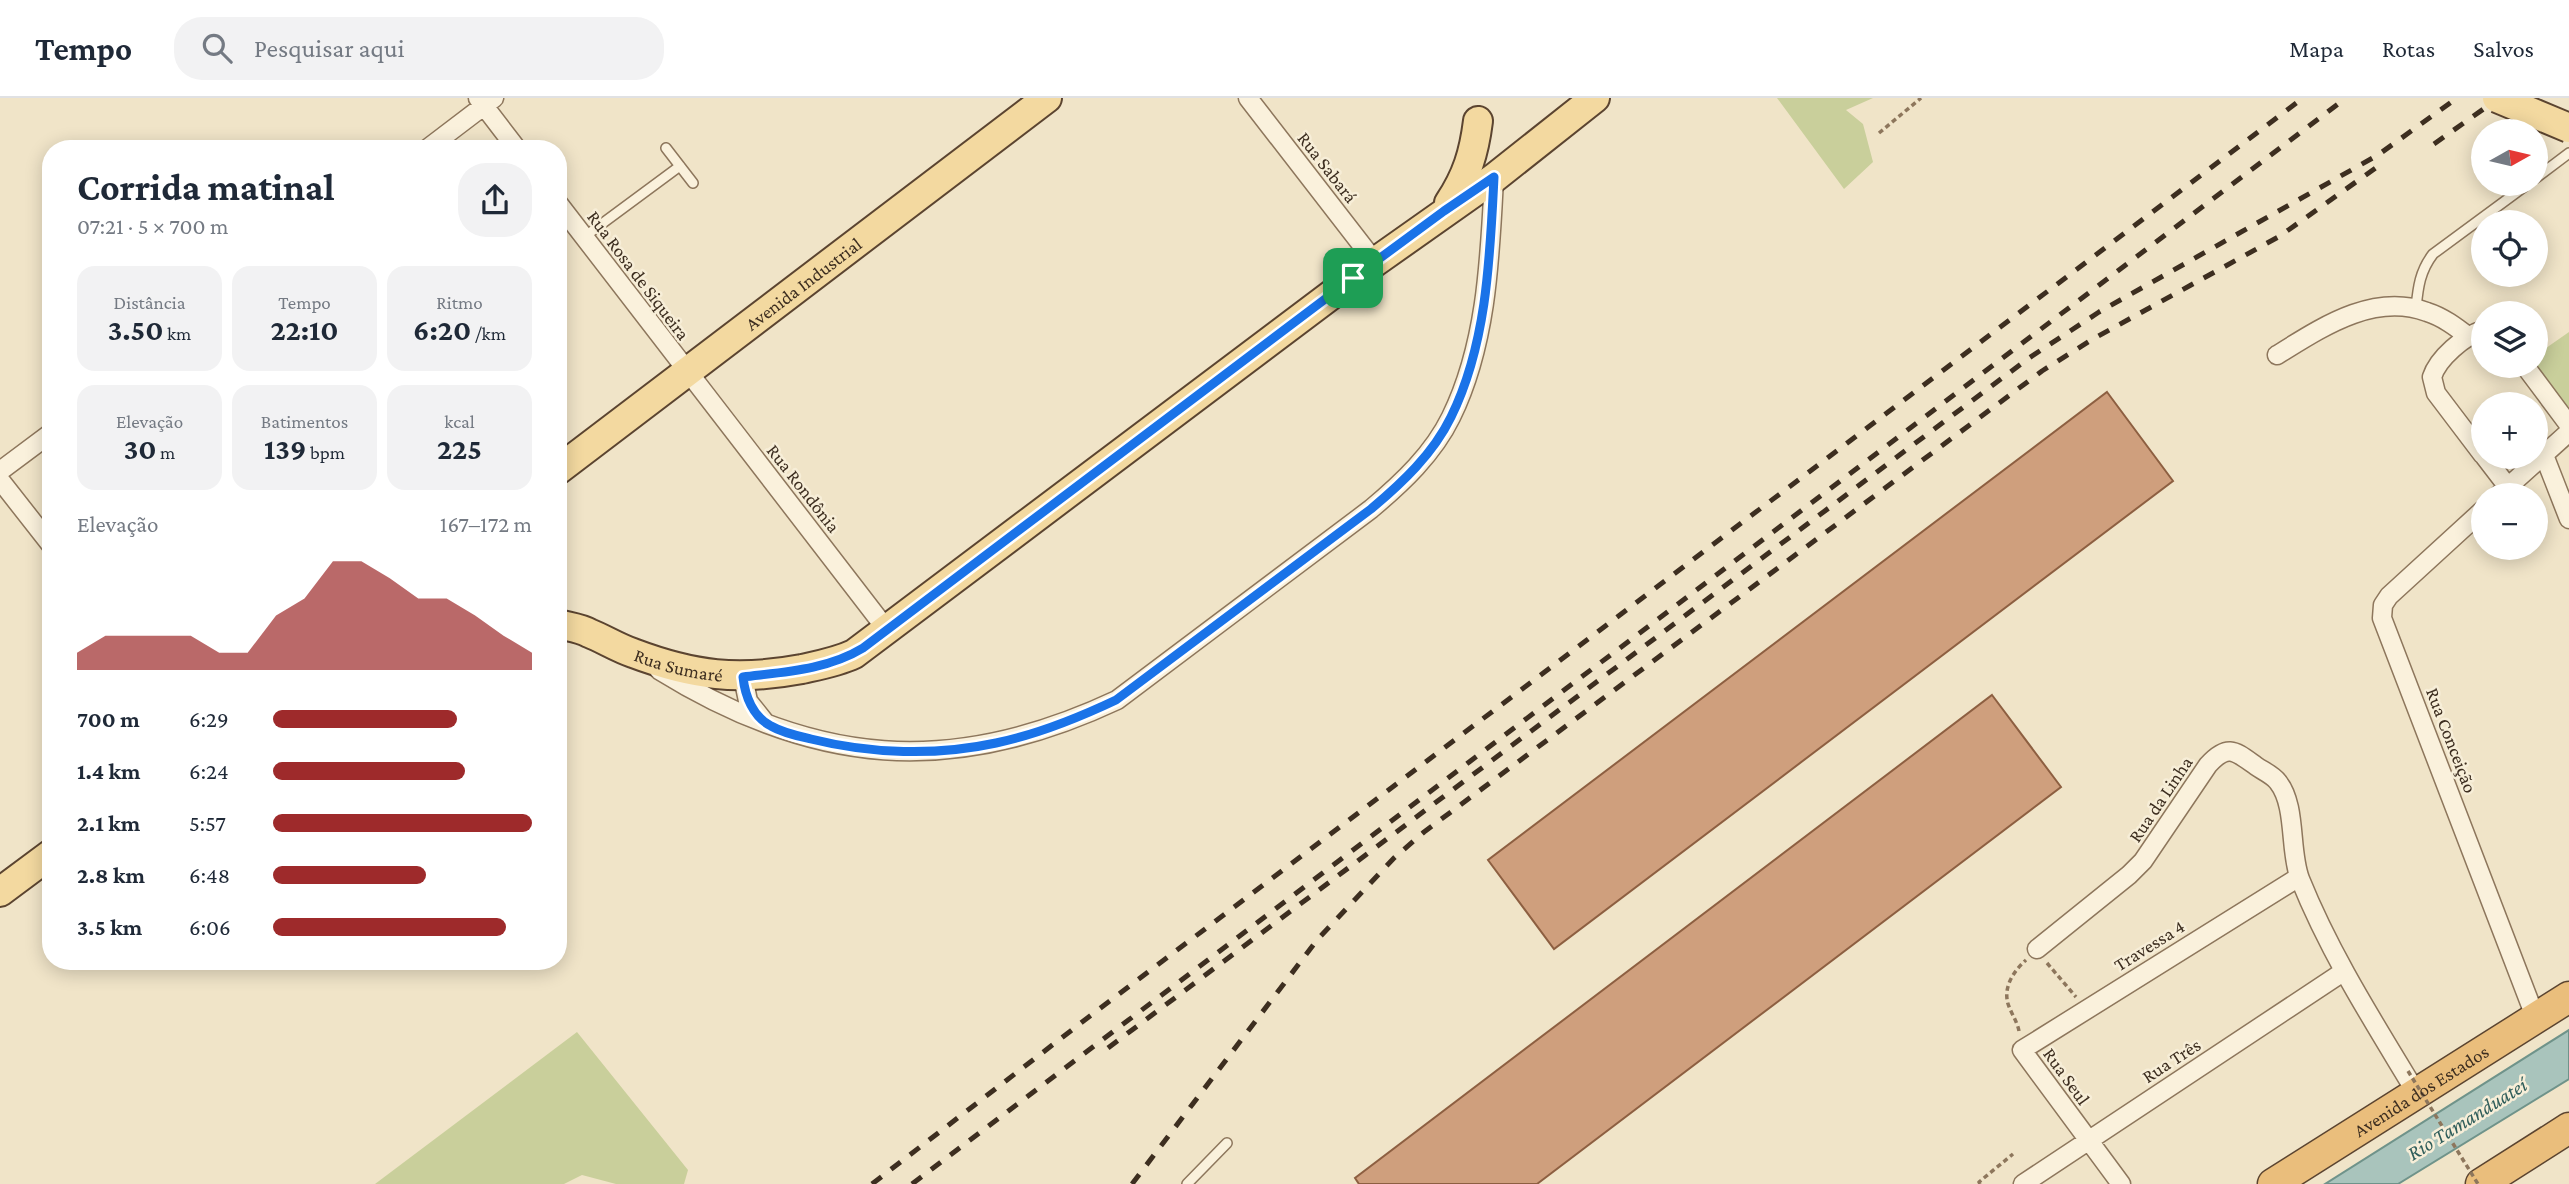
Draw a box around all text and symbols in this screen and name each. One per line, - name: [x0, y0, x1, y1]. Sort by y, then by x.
- search box: [174, 17, 664, 80]
- icon: search: [198, 29, 236, 67]
- text: Tempo: [35, 30, 132, 67]
- text: Pesquisar aqui: [254, 34, 404, 63]
- text: Mapa: [2289, 35, 2344, 62]
- text: Rotas: [2382, 35, 2435, 62]
- text: Salvos: [2473, 35, 2534, 62]
- north arrow: [2471, 119, 2548, 196]
- map controls: [2471, 119, 2548, 560]
- street label: Rua Sabará: [1293, 128, 1362, 207]
- button: share: [458, 163, 532, 237]
- text: Corrida matinal: [77, 166, 335, 208]
- street label: Rua Rosa de Siqueira: [583, 207, 694, 344]
- button: locate: [2471, 210, 2548, 287]
- text: 07:21 · 5 × 700 m: [77, 213, 228, 239]
- street label: Avenida Industrial: [741, 233, 866, 335]
- pin: [1323, 248, 1383, 308]
- icon: arrive: [1334, 259, 1372, 297]
- text: Distância: [114, 292, 185, 313]
- text: Tempo: [278, 292, 331, 313]
- text: Ritmo: [436, 292, 483, 313]
- button: layers: [2471, 301, 2548, 378]
- text: 3.50: [108, 313, 163, 346]
- text: 22:10: [271, 313, 338, 346]
- text: 6:20: [413, 313, 471, 346]
- text: km: [163, 323, 191, 344]
- text: /km: [471, 323, 506, 344]
- button: +: [2471, 392, 2548, 469]
- text: Elevação: [116, 411, 183, 432]
- text: Batimentos: [261, 411, 348, 432]
- text: kcal: [444, 411, 475, 432]
- text: 30: [124, 432, 157, 465]
- text: 139: [264, 432, 306, 465]
- text: 225: [437, 432, 482, 465]
- street label: Rua Rondônia: [763, 440, 845, 537]
- text: m: [157, 442, 175, 463]
- text: bpm: [306, 442, 345, 463]
- button: −: [2471, 483, 2548, 560]
- text: Elevação: [77, 511, 158, 537]
- text: 167–172 m: [440, 511, 532, 537]
- street label: Rua Sumaré: [631, 644, 724, 686]
- street label: Rua Conceição: [2422, 685, 2481, 796]
- text: 700 m: [77, 706, 140, 732]
- text: 6:29: [189, 706, 229, 732]
- street label: Rua da Linha: [2124, 752, 2197, 846]
- text: 1.4 km: [77, 758, 140, 784]
- text: 6:24: [189, 758, 229, 784]
- text: 2.1 km: [77, 810, 140, 836]
- text: 5:57: [189, 810, 226, 836]
- text: 2.8 km: [77, 862, 145, 888]
- text: 6:48: [189, 862, 230, 888]
- text: 3.5 km: [77, 914, 142, 940]
- text: 6:06: [189, 914, 231, 940]
- street label: Travessa 4: [2110, 915, 2188, 975]
- street label: Rua Três: [2138, 1034, 2204, 1087]
- street label: Avenida dos Estados: [2350, 1041, 2492, 1141]
- street label: Rua Seul: [2039, 1044, 2094, 1109]
- water label: Rio Tamanduateí: [2403, 1071, 2533, 1165]

